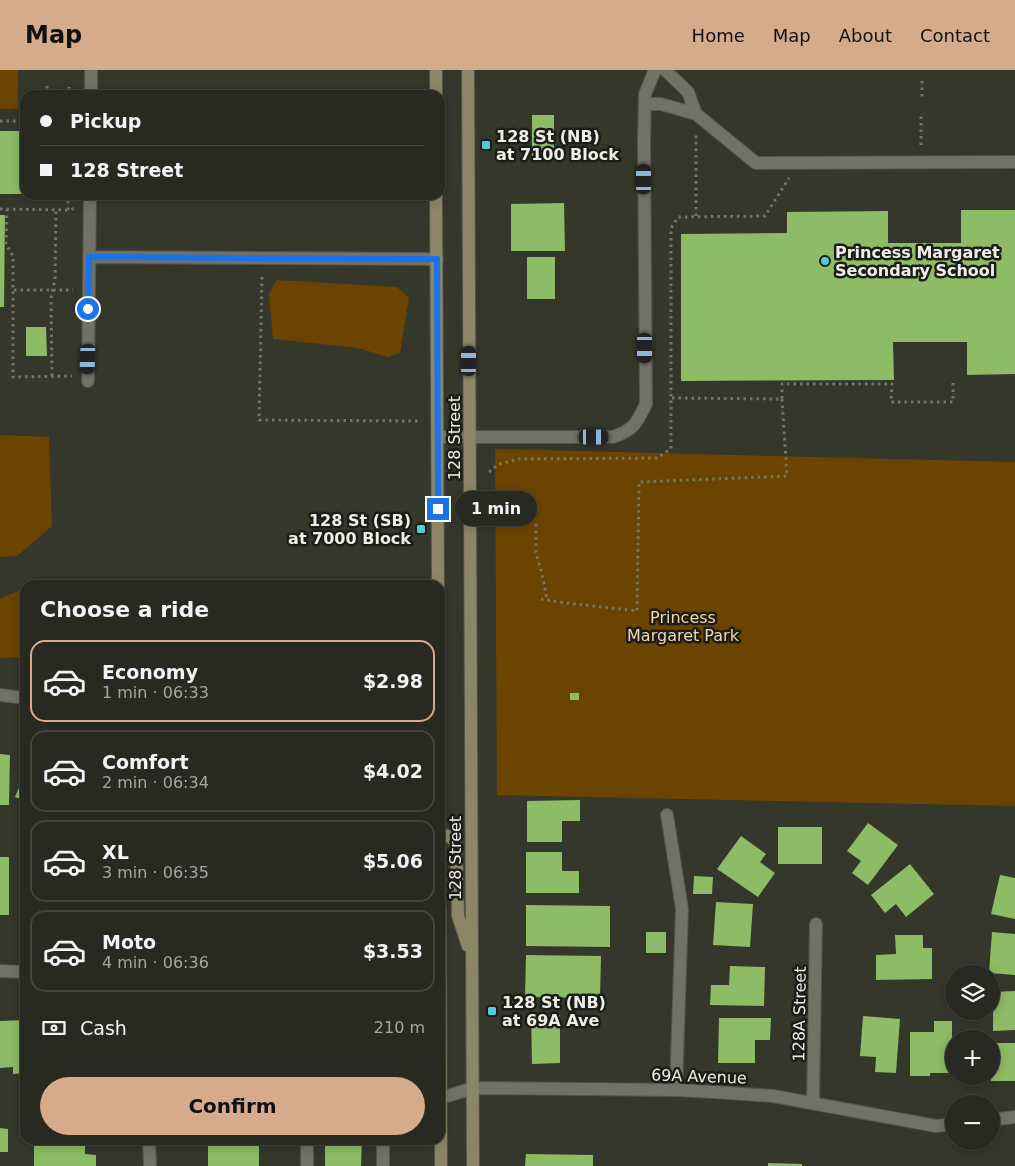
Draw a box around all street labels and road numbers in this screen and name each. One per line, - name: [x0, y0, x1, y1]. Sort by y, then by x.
- street label: 128 Street: [445, 396, 464, 480]
- street label: 128 Street: [446, 816, 465, 900]
- street label: 128A Street: [789, 966, 810, 1062]
- street label: 69A Avenue: [651, 1065, 747, 1088]

